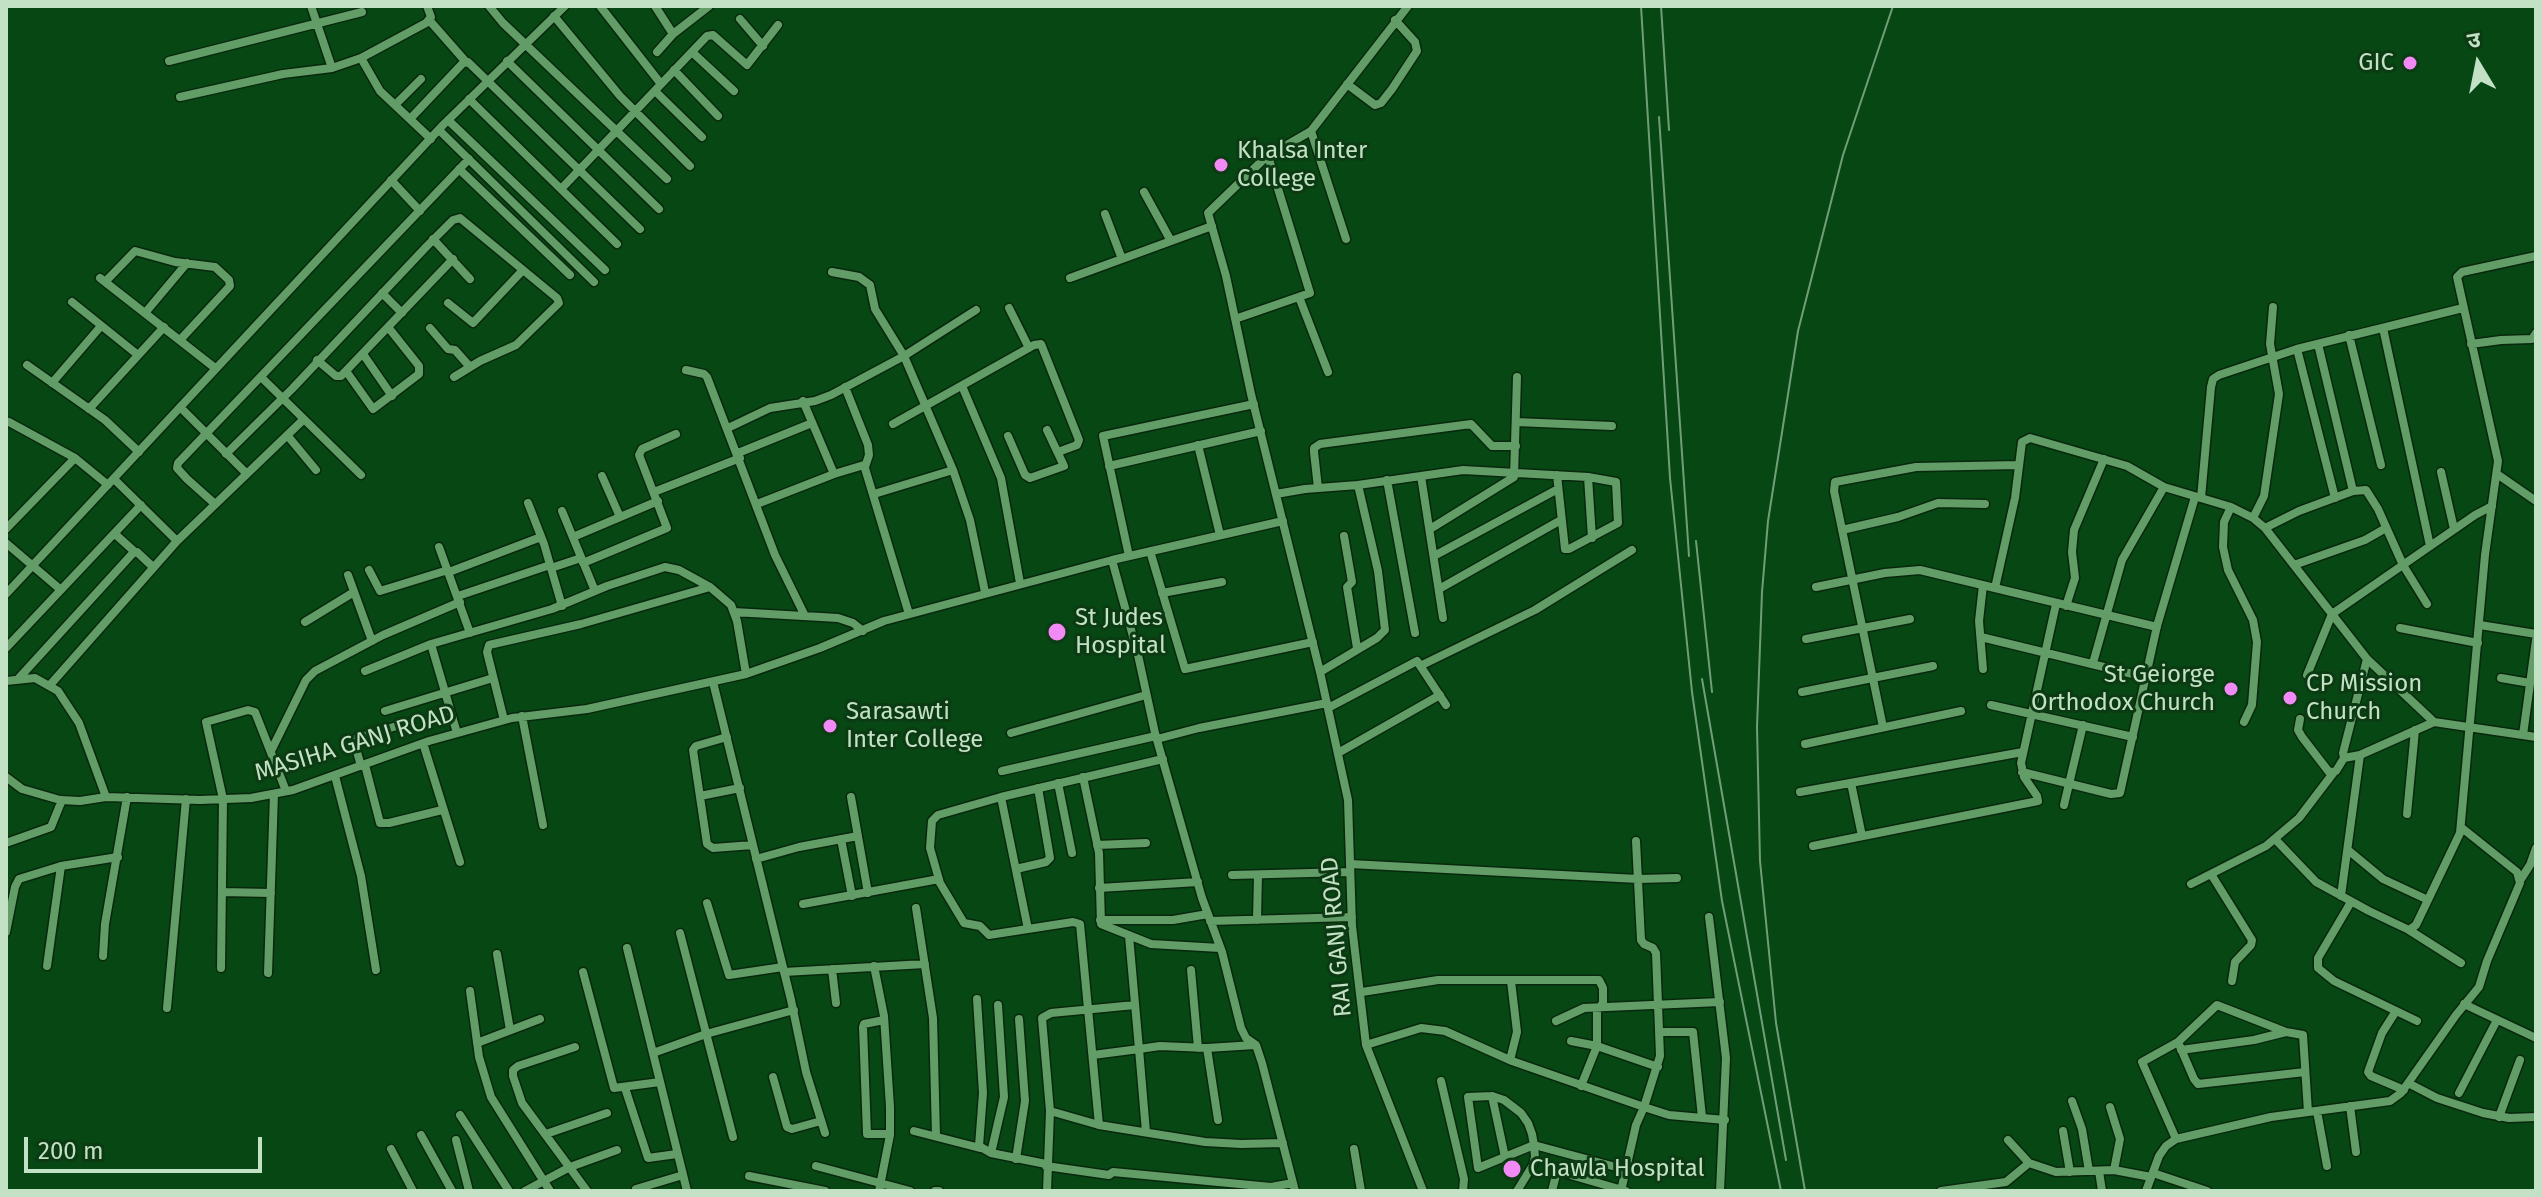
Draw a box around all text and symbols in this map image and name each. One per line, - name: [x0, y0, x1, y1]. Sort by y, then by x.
- north arrow: [2438, 24, 2518, 104]
- text: उ: [2465, 25, 2482, 54]
- place label: GIC: [2358, 49, 2394, 77]
- marker: GIC: [2401, 54, 2419, 72]
- place label: Khalsa Inter College: [1237, 137, 1367, 193]
- marker: Khalsa Inter College: [1212, 156, 1230, 174]
- place label: St Judes Hospital: [1075, 604, 1166, 660]
- marker: St Judes Hospital: [1046, 621, 1068, 643]
- place label: St Geiorge Orthodox Church: [2031, 661, 2215, 717]
- place label: CP Mission Church: [2306, 670, 2422, 726]
- marker: St Geiorge Orthodox Church: [2222, 680, 2240, 698]
- marker: CP Mission Church: [2281, 689, 2299, 707]
- place label: Sarasawti Inter College: [846, 698, 983, 754]
- street label: MASIHA GANJ ROAD: [251, 700, 459, 788]
- marker: Sarasawti Inter College: [821, 717, 839, 735]
- street label: RAI GANJ ROAD: [1316, 856, 1358, 1018]
- scale bar: [28, 1121, 266, 1171]
- text: 200 m: [38, 1137, 104, 1165]
- place label: Chawla Hospital: [1530, 1155, 1705, 1183]
- marker: Chawla Hospital: [1501, 1158, 1523, 1180]

